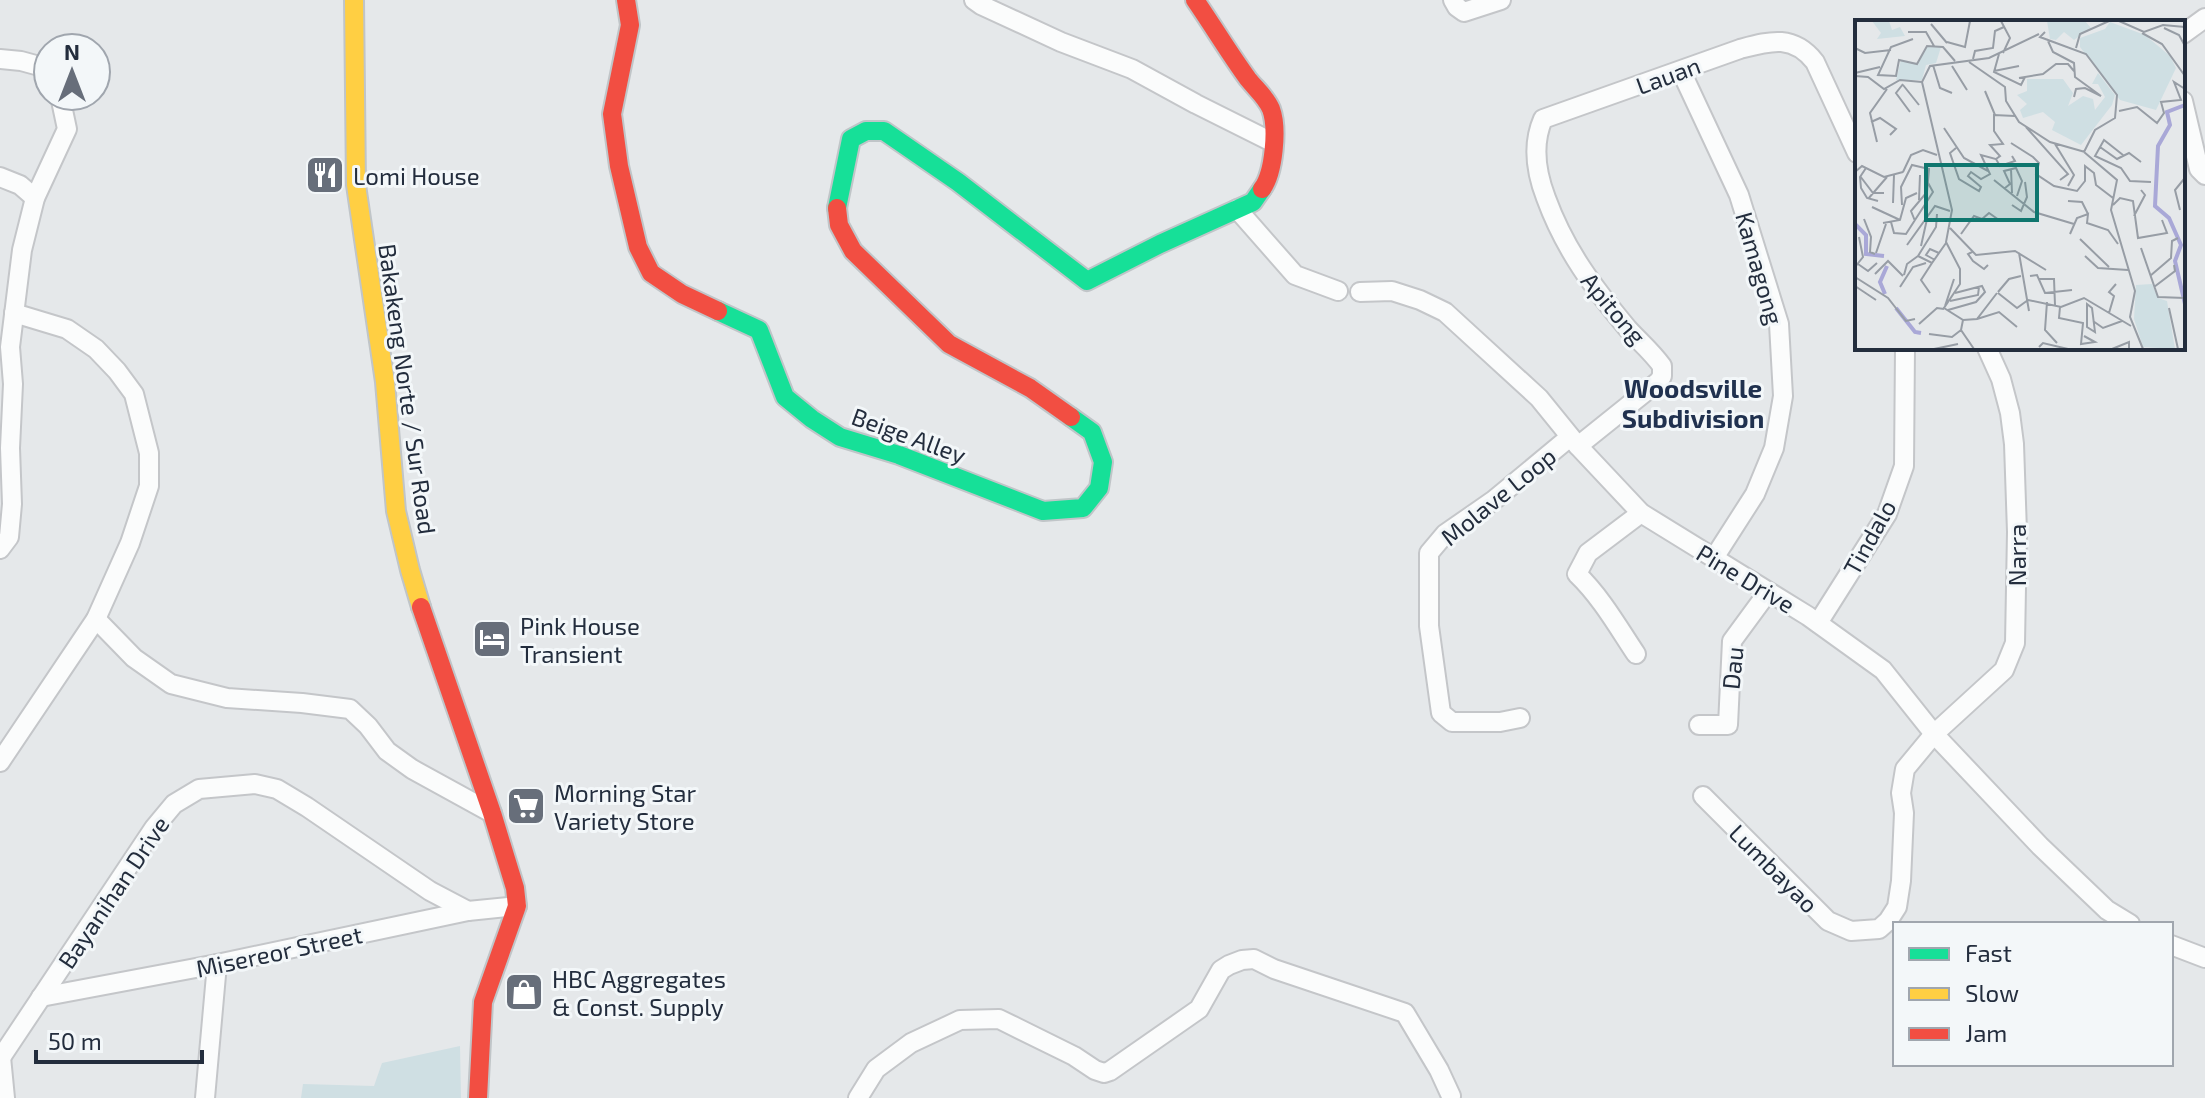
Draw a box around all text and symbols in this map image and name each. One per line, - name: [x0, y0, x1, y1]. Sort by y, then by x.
- inset map: [1855, 20, 2185, 350]
- north arrow: [32, 32, 112, 112]
- text: N: [64, 38, 80, 64]
- street label: Lauan: [1632, 50, 1704, 100]
- restaurant icon: Lomi House: [304, 154, 346, 196]
- place label: Lomi House: [353, 161, 480, 190]
- street label: Kamagong: [1730, 208, 1790, 328]
- street label: Bakakeng Norte / Sur Road: [373, 242, 443, 536]
- street label: Apitong: [1576, 266, 1652, 350]
- district label: Woodsville Subdivision: [1622, 372, 1764, 433]
- street label: Beige Alley: [848, 401, 970, 469]
- street label: Molave Loop: [1435, 441, 1561, 551]
- street label: Tindalo: [1837, 494, 1901, 580]
- street label: Narra: [2002, 524, 2031, 586]
- street label: Pine Drive: [1692, 537, 1800, 619]
- place label: Pink House Transient: [520, 611, 640, 668]
- hotel icon: Pink House Transient: [471, 618, 513, 660]
- street label: Dau: [1715, 645, 1749, 691]
- place label: Morning Star Variety Store: [554, 778, 697, 835]
- supermarket icon: Morning Star Variety Store: [505, 785, 547, 827]
- street label: Bayanihan Drive: [51, 810, 175, 974]
- street label: Lumbayao: [1724, 818, 1824, 918]
- street label: Misereor Street: [193, 919, 365, 983]
- legend: [1893, 922, 2173, 1066]
- text: Fast: [1965, 938, 2012, 967]
- place label: HBC Aggregates & Const. Supply: [552, 964, 726, 1021]
- shop icon: HBC Aggregates & Const. Supply: [503, 971, 545, 1013]
- text: Slow: [1965, 978, 2019, 1007]
- scale bar: [36, 1014, 202, 1064]
- text: Jam: [1965, 1018, 2007, 1047]
- text: 50 m: [48, 1026, 102, 1055]

